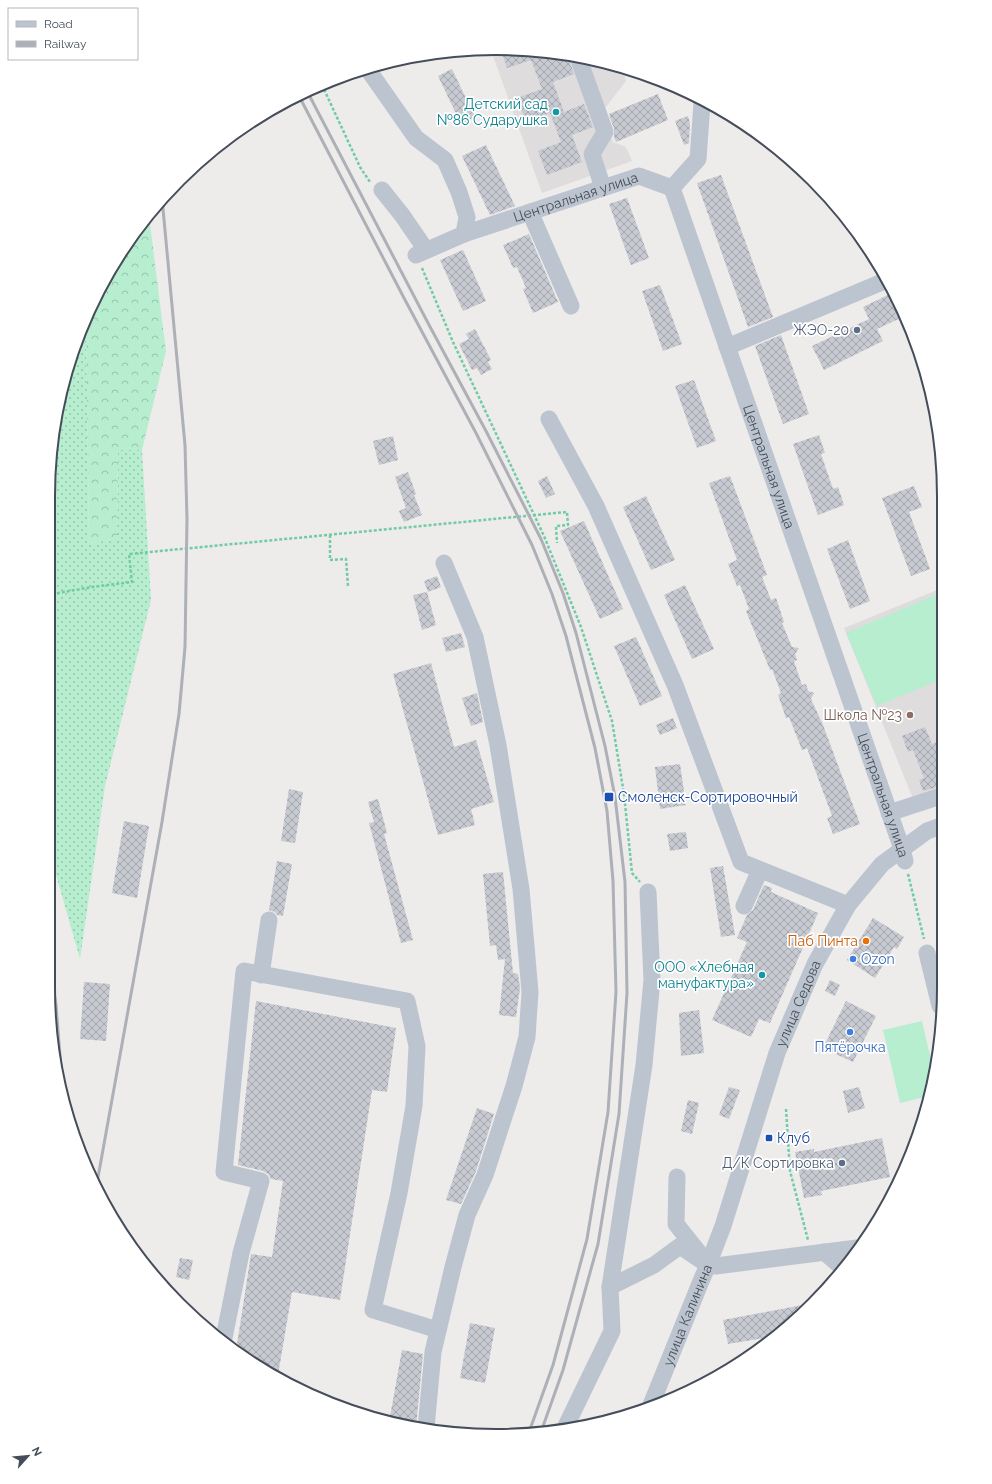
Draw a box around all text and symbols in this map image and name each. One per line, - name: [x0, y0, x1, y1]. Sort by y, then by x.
- legend: [8, 8, 138, 60]
- text: Road: [44, 17, 73, 31]
- text: Railway: [44, 37, 87, 51]
- place label: Детский сад №86 Сударушка: [437, 96, 548, 128]
- marker: Детский сад №86 Сударушка: [551, 107, 561, 117]
- street label: Центральная улица: [511, 169, 640, 225]
- place label: ЖЭО-20: [793, 322, 849, 338]
- marker: ЖЭО-20: [852, 325, 862, 335]
- street label: Центральная улица: [740, 402, 798, 531]
- place label: Школа №23: [824, 707, 902, 723]
- marker: Школа №23: [905, 710, 915, 720]
- street label: Центральная улица: [854, 731, 912, 859]
- place label: Смоленск-Сортировочный: [618, 789, 798, 805]
- marker: Смоленск-Сортировочный: [603, 791, 615, 803]
- place label: Паб Пинта: [788, 933, 858, 949]
- marker: Паб Пинта: [861, 936, 871, 946]
- place label: Ozon: [861, 951, 895, 967]
- marker: Ozon: [848, 954, 858, 964]
- street label: улица Седова: [773, 958, 824, 1049]
- place label: ООО «Хлебная мануфактура»: [654, 959, 754, 991]
- marker: ООО «Хлебная мануфактура»: [757, 970, 767, 980]
- marker: Пятёрочка: [845, 1027, 855, 1037]
- place label: Пятёрочка: [814, 1039, 886, 1055]
- place label: Клуб: [777, 1130, 810, 1146]
- marker: Клуб: [764, 1133, 774, 1143]
- place label: Д/К Сортировка: [722, 1155, 834, 1171]
- marker: Д/К Сортировка: [837, 1158, 847, 1168]
- street label: улица Калинина: [660, 1262, 715, 1368]
- north arrow: [8, 1436, 48, 1476]
- text: N: [29, 1445, 44, 1458]

